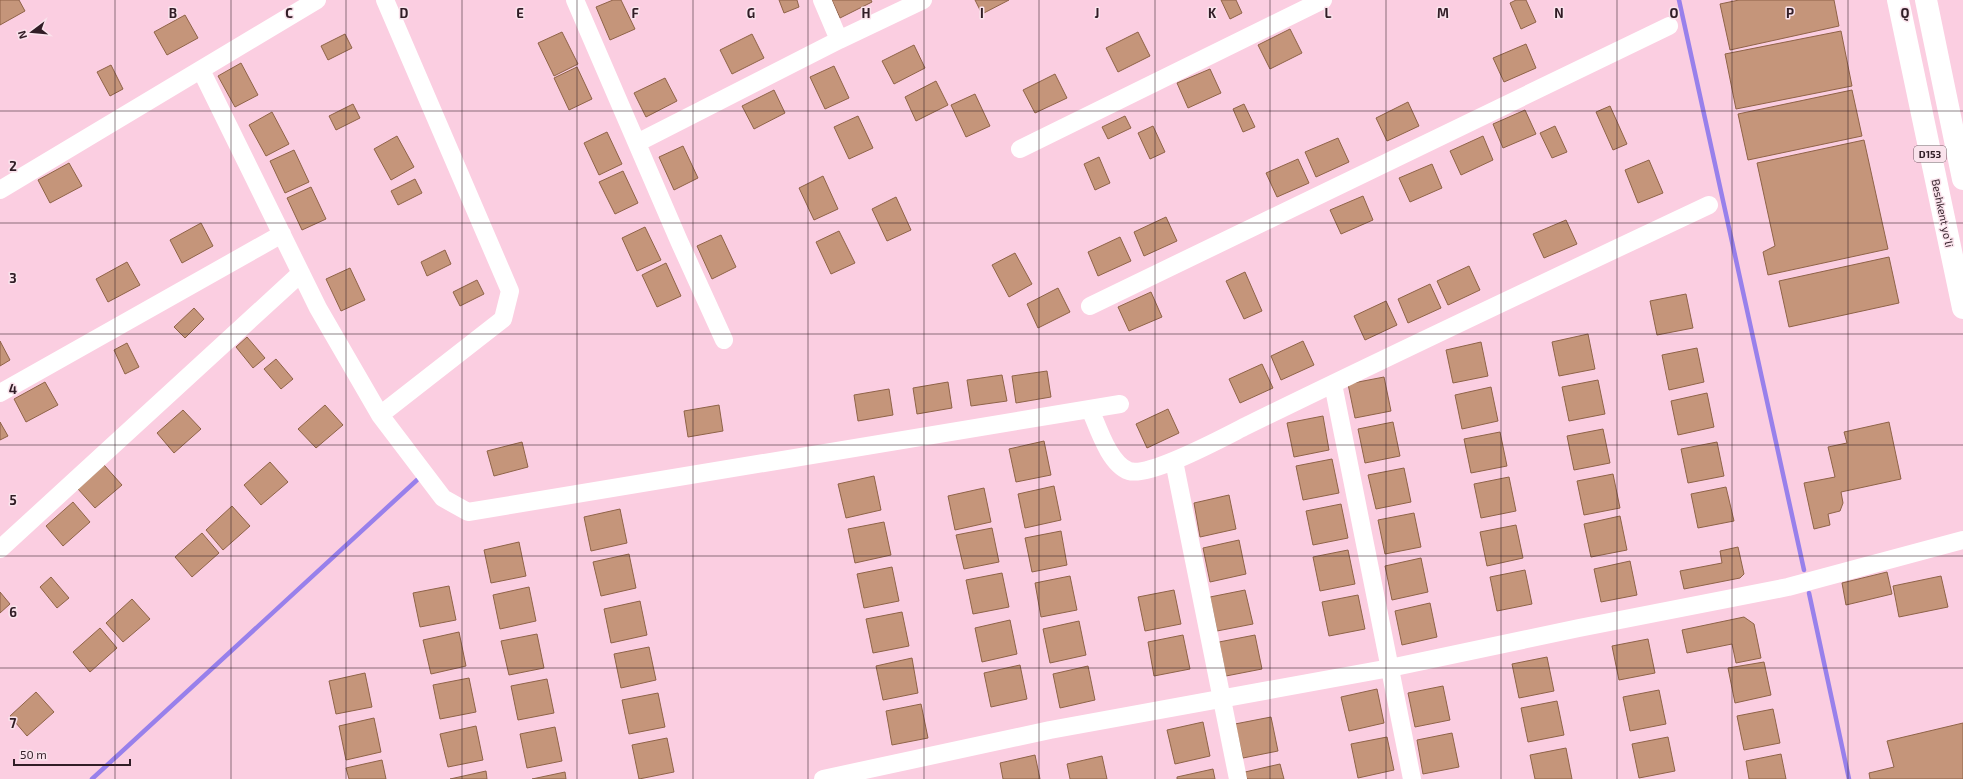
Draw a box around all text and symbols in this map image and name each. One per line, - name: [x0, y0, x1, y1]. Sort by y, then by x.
- text: B: [169, 5, 177, 21]
- text: C: [285, 5, 293, 21]
- text: D: [400, 5, 409, 21]
- text: E: [516, 5, 524, 21]
- text: F: [631, 5, 639, 21]
- text: G: [747, 5, 755, 21]
- text: H: [862, 5, 871, 21]
- text: I: [980, 5, 984, 21]
- text: J: [1095, 5, 1099, 21]
- text: K: [1208, 5, 1217, 21]
- text: L: [1325, 5, 1332, 21]
- text: M: [1437, 5, 1449, 21]
- text: N: [1554, 5, 1564, 21]
- text: O: [1670, 5, 1679, 21]
- text: P: [1786, 5, 1794, 21]
- text: Q: [1901, 5, 1910, 22]
- north arrow: [12, 12, 52, 52]
- text: N: [15, 29, 29, 41]
- road number: D153: [1914, 146, 1946, 162]
- text: 2: [9, 158, 17, 174]
- street label: Beshkent yoʻli: [1929, 178, 1957, 248]
- text: 3: [9, 270, 17, 286]
- text: 4: [9, 381, 17, 397]
- text: 5: [9, 492, 17, 508]
- text: 6: [9, 604, 17, 620]
- text: 7: [10, 715, 17, 731]
- scale bar: [14, 741, 130, 767]
- text: 50 m: [20, 747, 47, 761]

